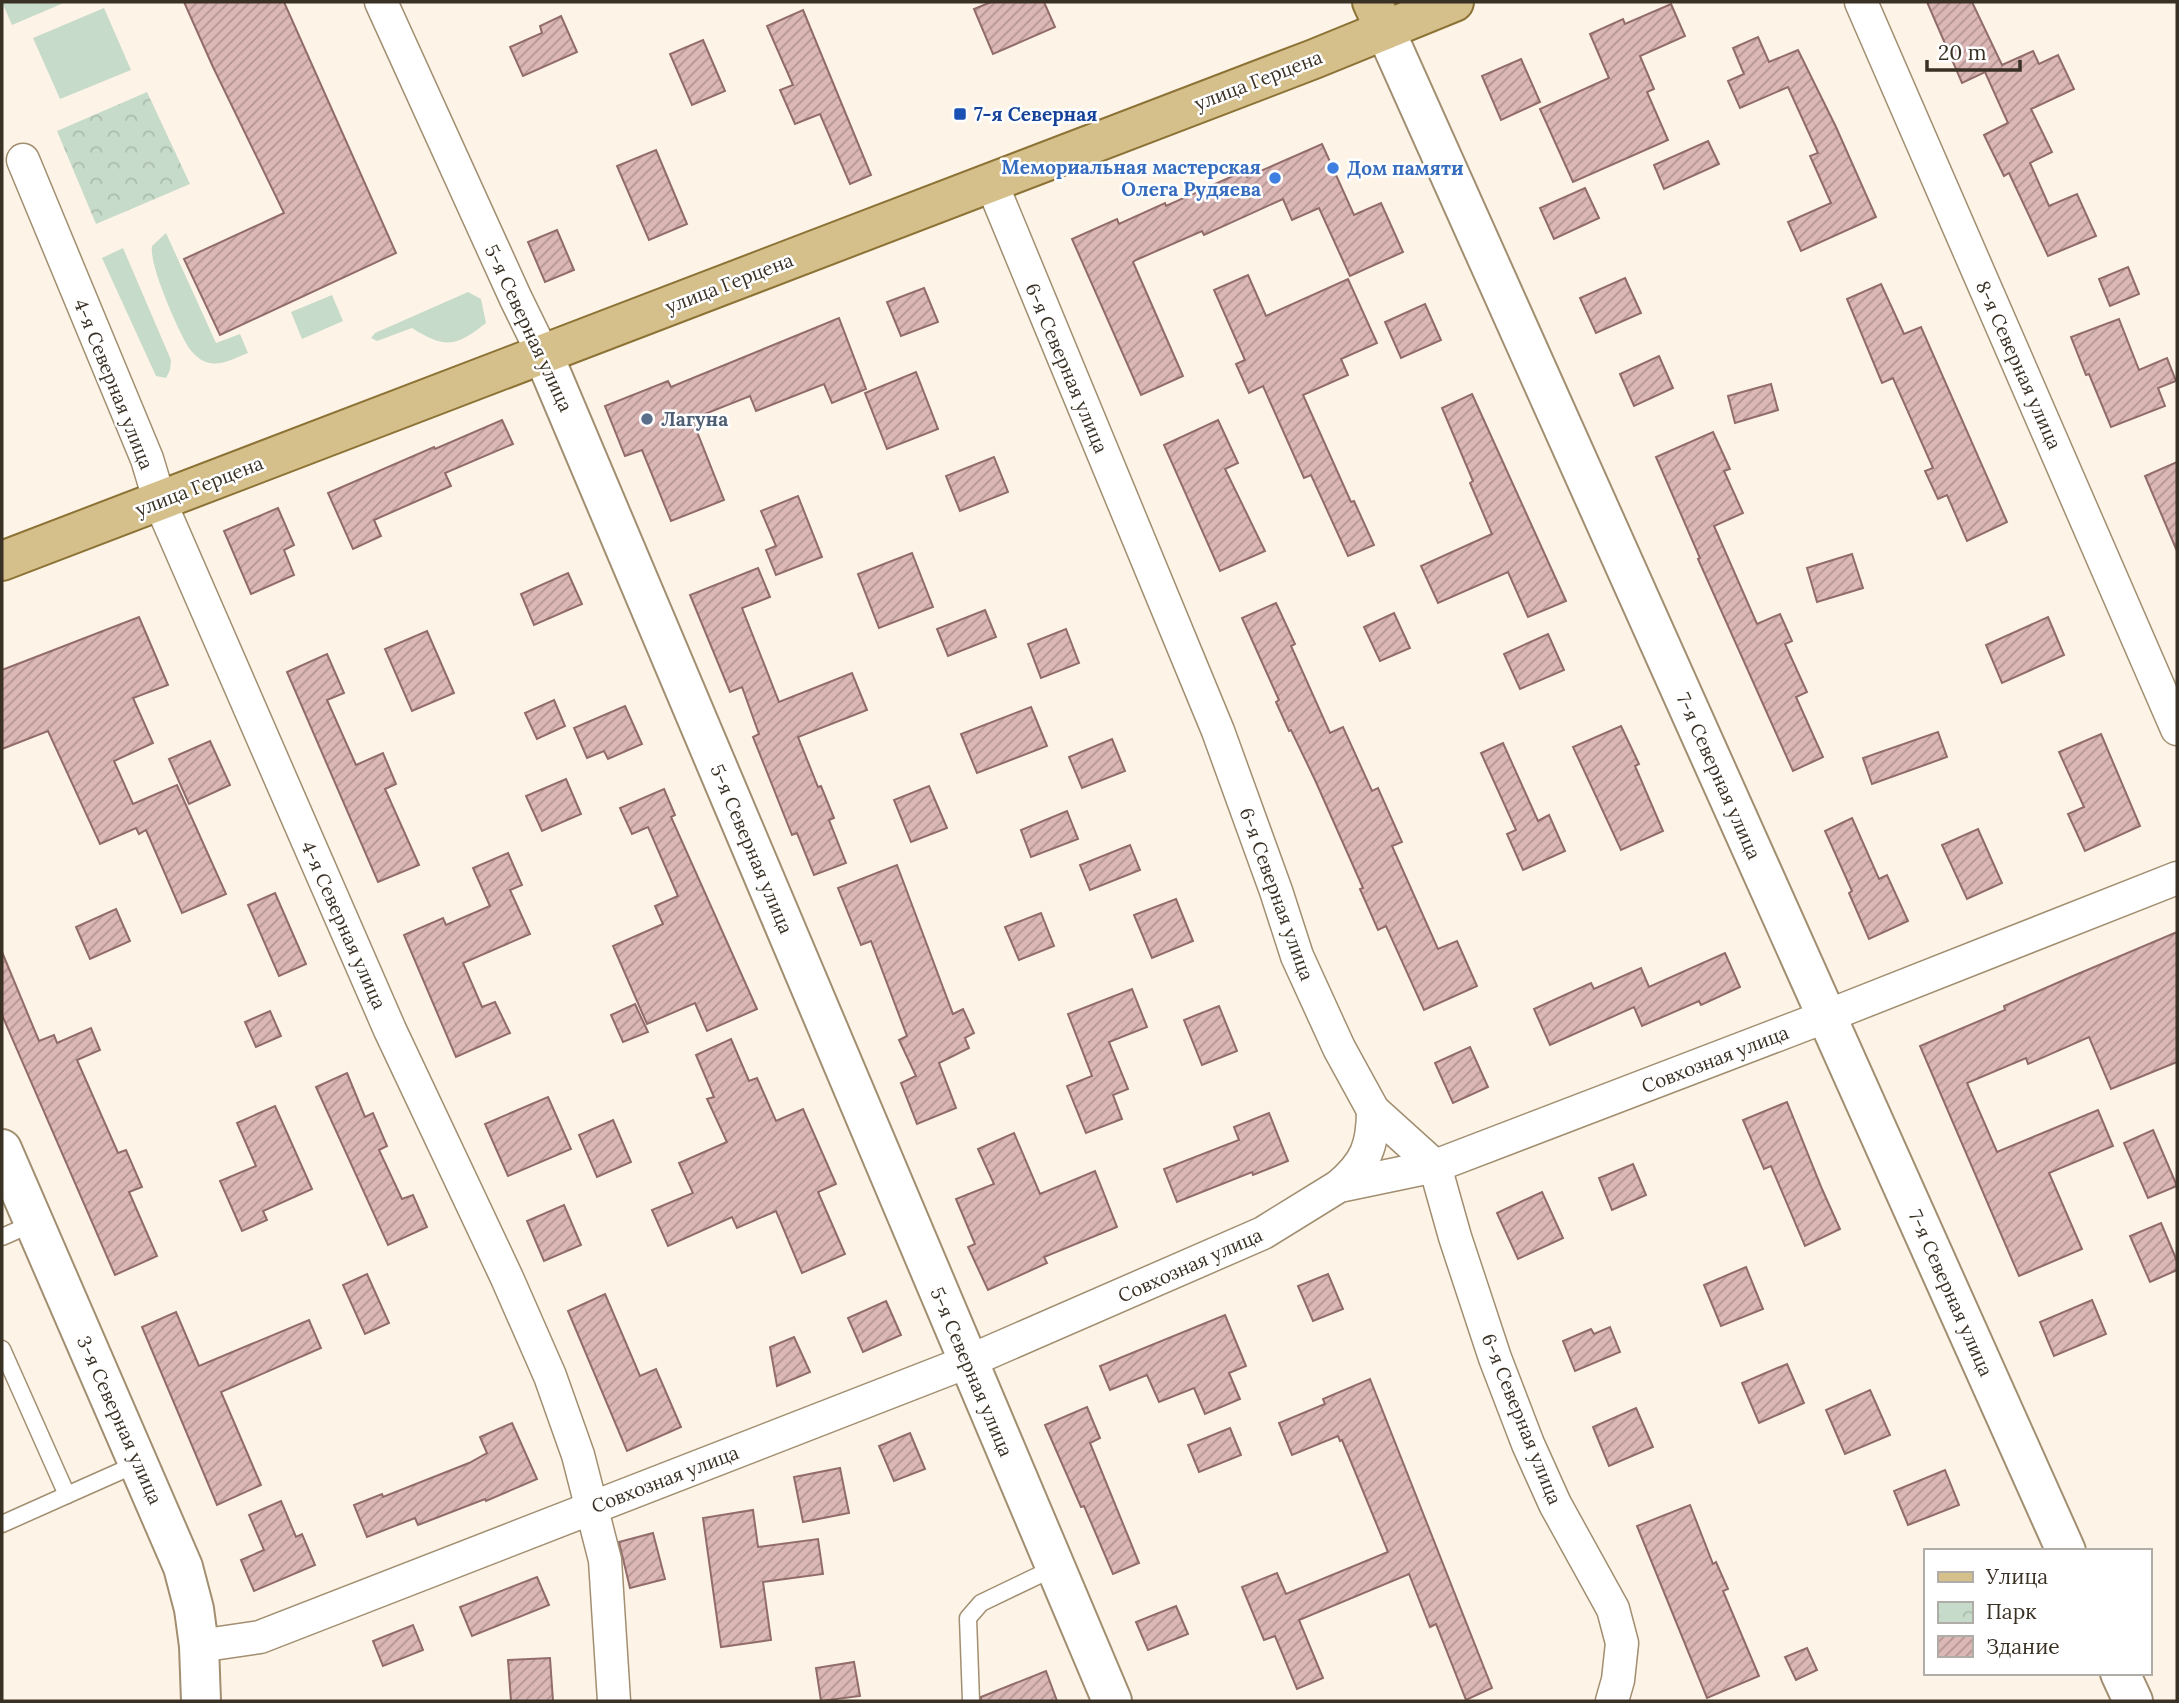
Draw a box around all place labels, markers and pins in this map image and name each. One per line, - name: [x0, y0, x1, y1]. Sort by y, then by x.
- place label: 7-я Северная: [974, 102, 1097, 126]
- marker: 7-я Северная: [952, 106, 968, 122]
- place label: Мемориальная мастерская Олега Рудяева: [1001, 155, 1261, 201]
- place label: Дом памяти: [1347, 156, 1464, 180]
- marker: Дом памяти: [1325, 160, 1341, 176]
- marker: Мемориальная мастерская Олега Рудяева: [1267, 170, 1283, 186]
- place label: Лагуна: [661, 407, 728, 431]
- marker: Лагуна: [639, 411, 655, 427]

